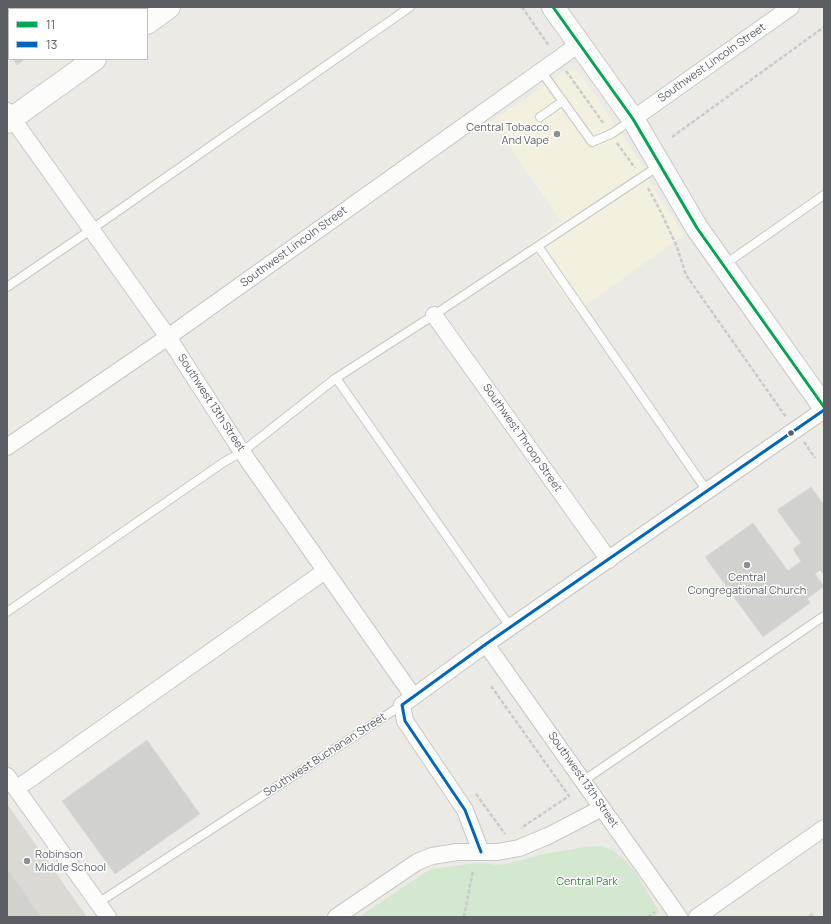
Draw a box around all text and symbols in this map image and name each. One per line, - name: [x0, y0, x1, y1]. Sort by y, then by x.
- legend: [8, 8, 148, 60]
- text: 11: [46, 16, 55, 33]
- street label: Southwest Lincoln Street: [656, 21, 768, 105]
- text: 13: [46, 36, 57, 53]
- place label: Central Tobacco And Vape: [466, 121, 549, 147]
- marker: Central Tobacco And Vape: [552, 129, 562, 139]
- street label: Southwest Lincoln Street: [238, 204, 350, 290]
- street label: Southwest 13th Street: [175, 352, 247, 454]
- street label: Southwest Throop Street: [480, 381, 564, 495]
- unlabelled marker: [786, 428, 796, 438]
- marker: Central Congregational Church: [742, 560, 752, 570]
- place label: Central Congregational Church: [688, 571, 806, 597]
- street label: Southwest Buchanan Street: [261, 710, 389, 800]
- street label: Southwest 13th Street: [545, 730, 621, 830]
- place label: Robinson Middle School: [35, 848, 106, 874]
- marker: Robinson Middle School: [22, 856, 32, 866]
- park label: Central Park: [556, 875, 618, 889]

